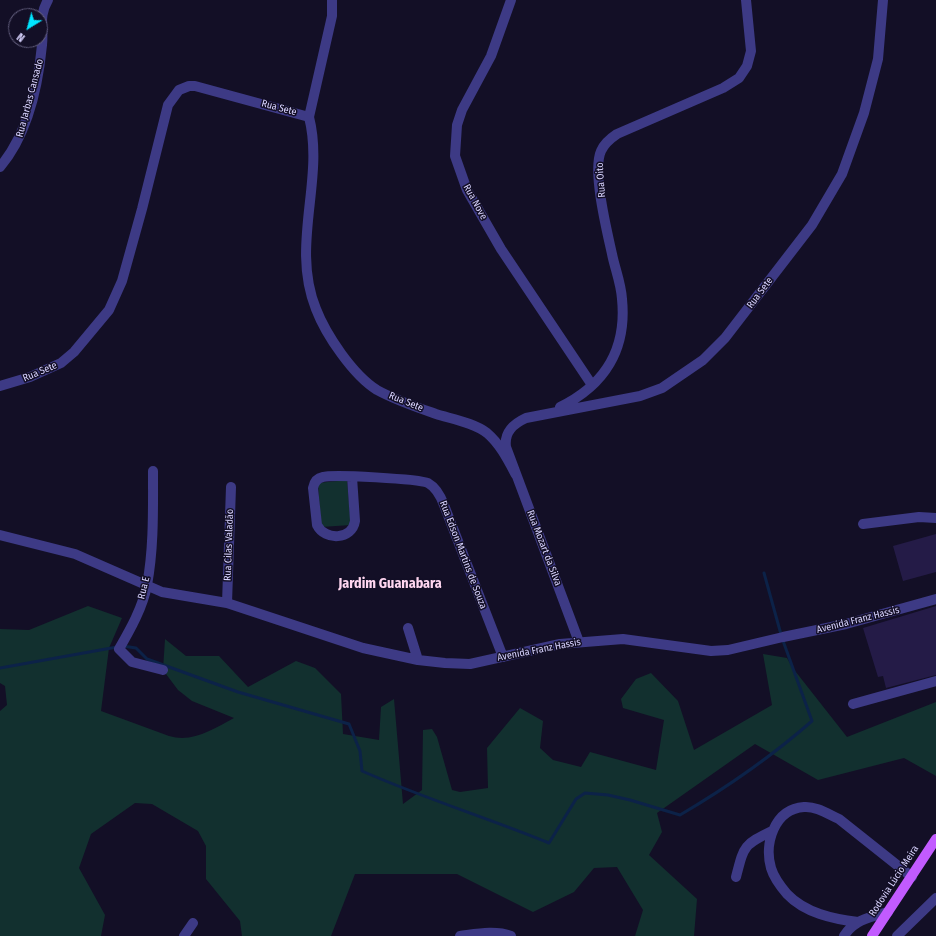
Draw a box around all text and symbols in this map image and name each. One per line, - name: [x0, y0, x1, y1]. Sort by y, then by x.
- north arrow: [8, 8, 48, 48]
- text: N: [15, 30, 28, 44]
- street label: Rua Jarbas Cansado: [14, 58, 46, 138]
- street label: Rua Sete: [260, 98, 298, 118]
- street label: Rua Oito: [594, 162, 608, 198]
- street label: Rua Nove: [460, 182, 490, 222]
- street label: Rua Sete: [744, 275, 776, 311]
- street label: Rua Sete: [21, 359, 59, 385]
- street label: Rua Sete: [387, 390, 425, 414]
- street label: Rua Edson Martins de Souza: [437, 499, 489, 611]
- street label: Rua Cilas Valadão: [222, 509, 236, 581]
- street label: Rua Mozart da Silva: [524, 509, 564, 587]
- street label: Rua E: [135, 576, 153, 600]
- district label: Jardim Guanabara: [338, 576, 442, 592]
- street label: Avenida Franz Hassis: [815, 604, 901, 636]
- street label: Avenida Franz Hassis: [496, 636, 582, 664]
- street label: Rodovia Lúcio Meira: [867, 843, 921, 919]

